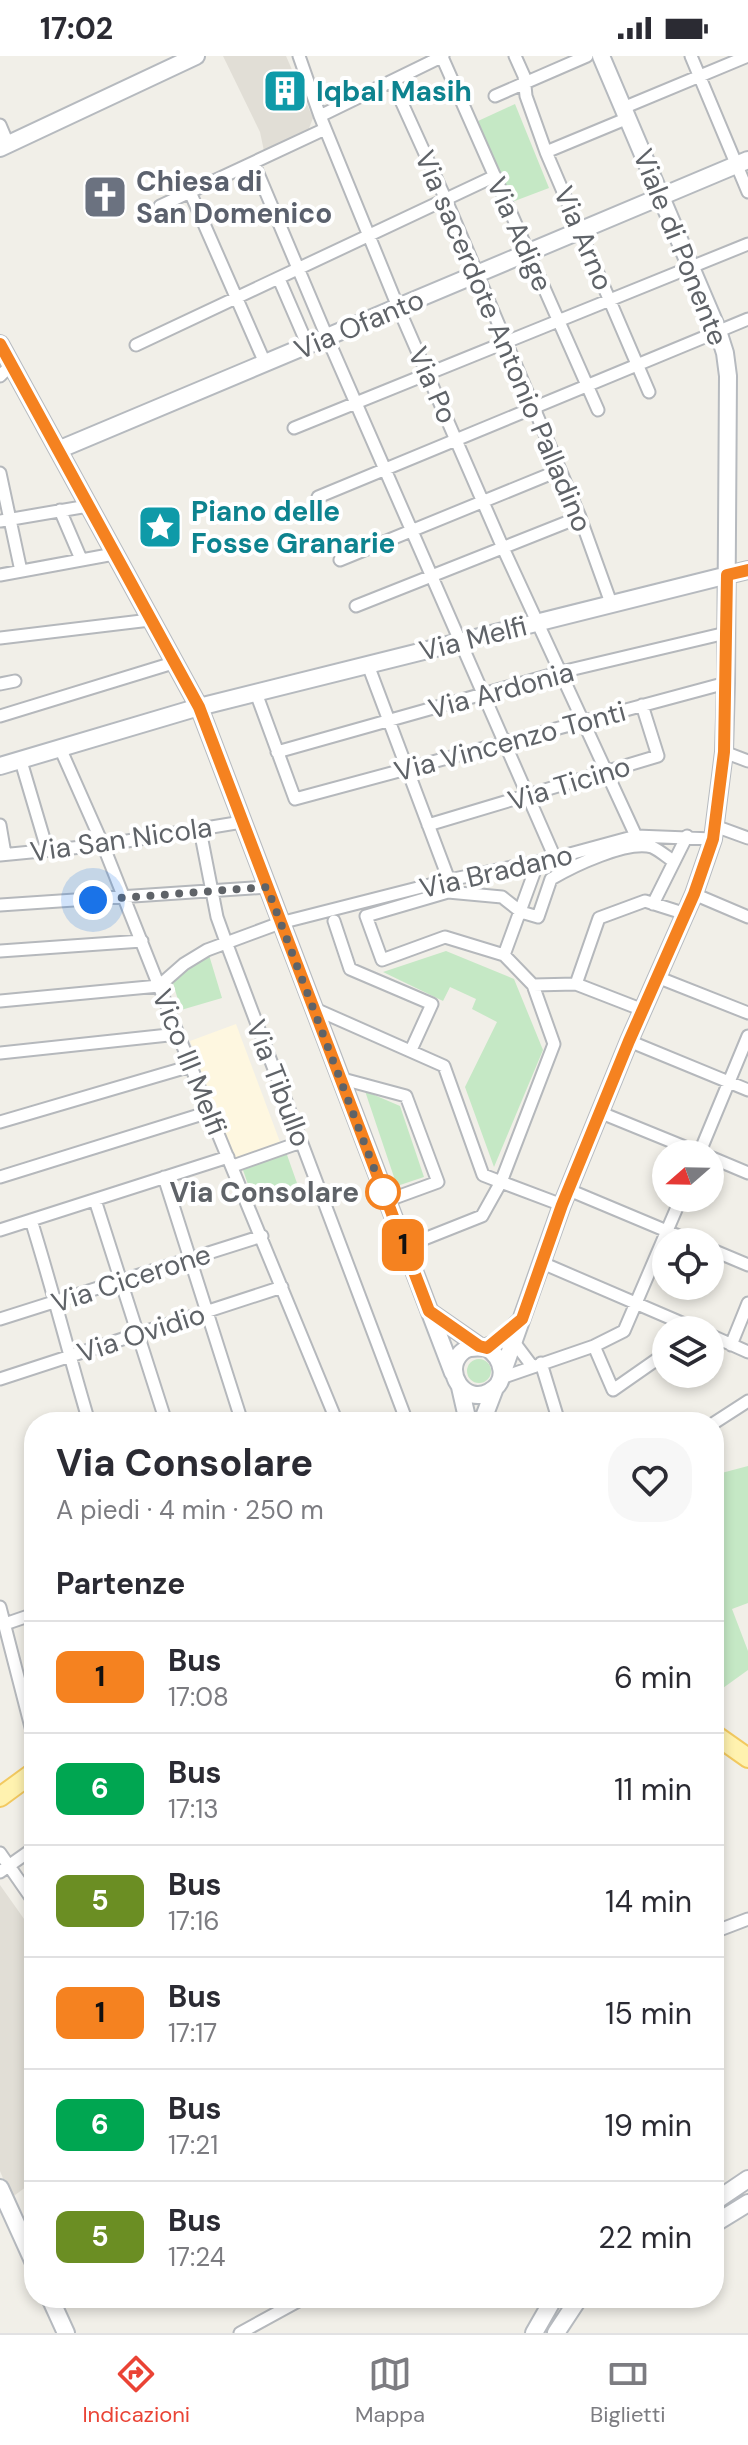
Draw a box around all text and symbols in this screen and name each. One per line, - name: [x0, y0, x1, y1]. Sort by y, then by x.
- text: 17:02: [40, 9, 113, 48]
- building icon: Iqbal Masih: [261, 67, 309, 115]
- place label: Iqbal Masih: [316, 73, 472, 110]
- street label: Viale di Ponente: [624, 144, 737, 351]
- street label: Via sacerdote Antonio Palladino: [406, 145, 601, 538]
- place label: Chiesa di San Domenico: [136, 163, 332, 232]
- street label: Via Adige: [478, 171, 561, 297]
- church icon: Chiesa di San Domenico: [81, 173, 129, 221]
- street label: Via Arno: [545, 180, 622, 296]
- street label: Via Ofanto: [289, 281, 430, 368]
- street label: Via Po: [399, 341, 466, 429]
- place label: Piano delle Fosse Granarie: [191, 493, 395, 562]
- place icon: Piano delle Fosse Granarie: [136, 503, 184, 551]
- street label: Via Melfi: [415, 607, 531, 670]
- street label: Via Ardonia: [425, 653, 578, 728]
- street label: Via Vincenzo Tonti: [390, 693, 630, 790]
- street label: Via Ticino: [503, 747, 635, 820]
- street label: Via San Nicola: [28, 808, 214, 871]
- street label: Via Bradano: [416, 836, 576, 907]
- your location: [73, 880, 113, 920]
- street label: Vico III Melfi: [144, 984, 236, 1141]
- street label: Via Tibullo: [237, 1014, 320, 1152]
- north arrow: [652, 1140, 724, 1212]
- map controls: [652, 1140, 724, 1388]
- place label: Via Consolare: [170, 1174, 359, 1211]
- marker: Via Consolare: [366, 1175, 400, 1209]
- line badge: 1: [377, 1219, 429, 1271]
- text: 1: [398, 1226, 408, 1263]
- button: locate: [652, 1228, 724, 1300]
- street label: Via Cicerone: [47, 1235, 215, 1322]
- street label: Via Ovidio: [73, 1295, 210, 1371]
- button: layers: [652, 1316, 724, 1388]
- text: Via Consolare: [56, 1438, 313, 1488]
- button: heart: [608, 1438, 692, 1522]
- text: A piedi · 4 min · 250 m: [56, 1493, 324, 1527]
- text: Partenze: [56, 1564, 185, 1603]
- text: Bus: [168, 1641, 222, 1680]
- text: 1: [95, 1658, 105, 1695]
- text: 6 min: [614, 1658, 692, 1697]
- text: 17:08: [168, 1680, 229, 1714]
- text: Bus: [168, 1753, 222, 1792]
- text: 6: [91, 1770, 109, 1807]
- text: 11 min: [614, 1770, 692, 1809]
- text: 17:13: [168, 1792, 219, 1826]
- text: Bus: [168, 1865, 222, 1904]
- text: 5: [91, 1882, 109, 1919]
- text: 14 min: [605, 1882, 692, 1921]
- text: 17:16: [168, 1904, 220, 1938]
- text: Bus: [168, 1977, 222, 2016]
- text: 1: [95, 1994, 105, 2031]
- text: 15 min: [605, 1994, 692, 2033]
- text: 17:17: [168, 2016, 217, 2050]
- text: Bus: [168, 2089, 222, 2128]
- text: 6: [91, 2106, 109, 2143]
- text: 19 min: [605, 2106, 692, 2145]
- text: 17:21: [168, 2128, 218, 2162]
- text: Bus: [168, 2201, 222, 2240]
- text: 5: [91, 2218, 109, 2255]
- text: 22 min: [598, 2218, 692, 2257]
- text: 17:24: [168, 2240, 226, 2274]
- tab: Indicazioni: [82, 2352, 190, 2429]
- tab: Mappa: [355, 2352, 425, 2429]
- tab: Biglietti: [590, 2352, 666, 2429]

